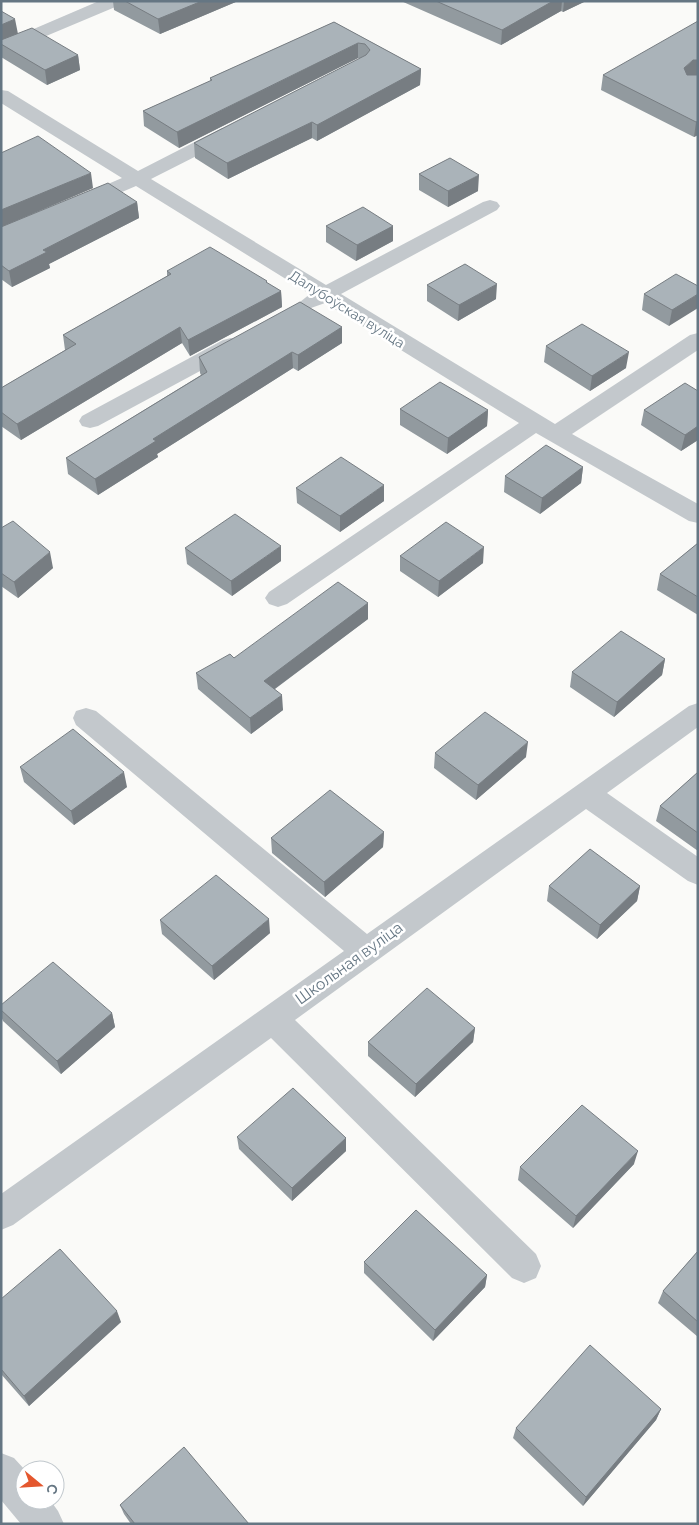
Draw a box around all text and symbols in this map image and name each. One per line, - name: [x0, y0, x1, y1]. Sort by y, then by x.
- street label: Далубоўская вуліца: [286, 267, 408, 351]
- street label: Школьная вуліца: [292, 918, 406, 1008]
- north arrow: [15, 1460, 65, 1510]
- text: С: [43, 1482, 61, 1496]

